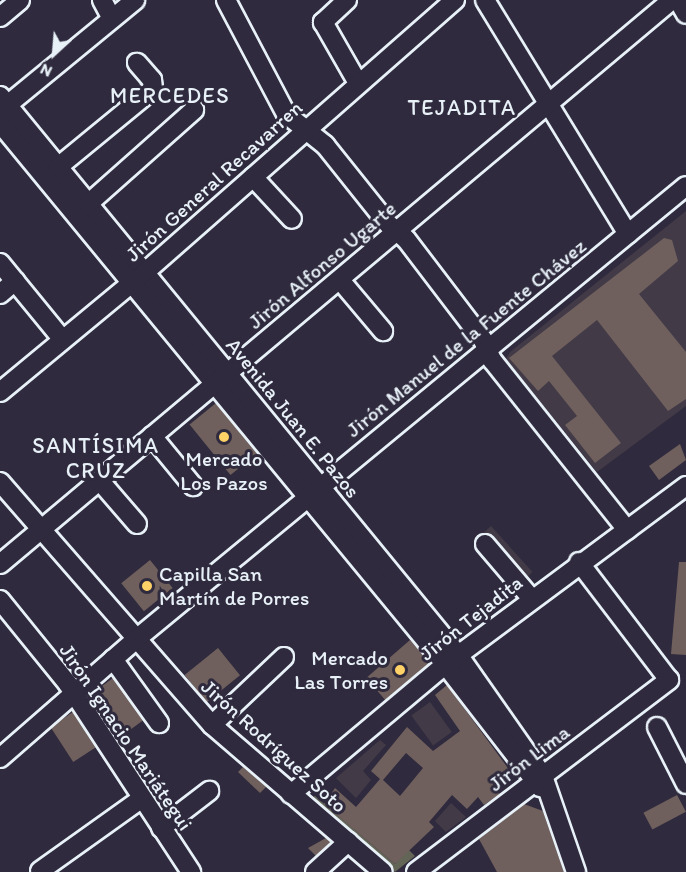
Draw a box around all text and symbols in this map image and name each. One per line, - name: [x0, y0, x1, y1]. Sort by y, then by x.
- north arrow: [24, 24, 84, 84]
- text: N: [37, 60, 55, 82]
- district label: MERCEDES: [110, 83, 230, 109]
- street label: Jirón General Recavarren: [121, 95, 307, 267]
- district label: TEJADITA: [408, 95, 516, 121]
- street label: Jirón Alfonso Ugarte: [242, 195, 402, 335]
- street label: Jirón Manuel de la Fuente Chávez: [341, 233, 591, 443]
- street label: Avenida Juan E. Pazos: [221, 333, 365, 503]
- marker: Mercado Los Pazos: [217, 430, 231, 444]
- district label: SANTÍSIMA CRUZ: [33, 432, 159, 484]
- place label: Mercado Los Pazos: [180, 446, 268, 496]
- place label: Capilla San Martín de Porres: [159, 561, 309, 611]
- street label: Jirón Tejadita: [415, 571, 527, 665]
- marker: Capilla San Martín de Porres: [140, 579, 154, 593]
- street label: Jirón Ignacio Mariátegui: [54, 639, 198, 835]
- place label: Mercado Las Torres: [296, 645, 388, 695]
- marker: Mercado Las Torres: [393, 663, 407, 677]
- street label: Jirón Rodríguez Soto: [196, 674, 352, 818]
- street label: Jirón Lima: [484, 719, 574, 797]

